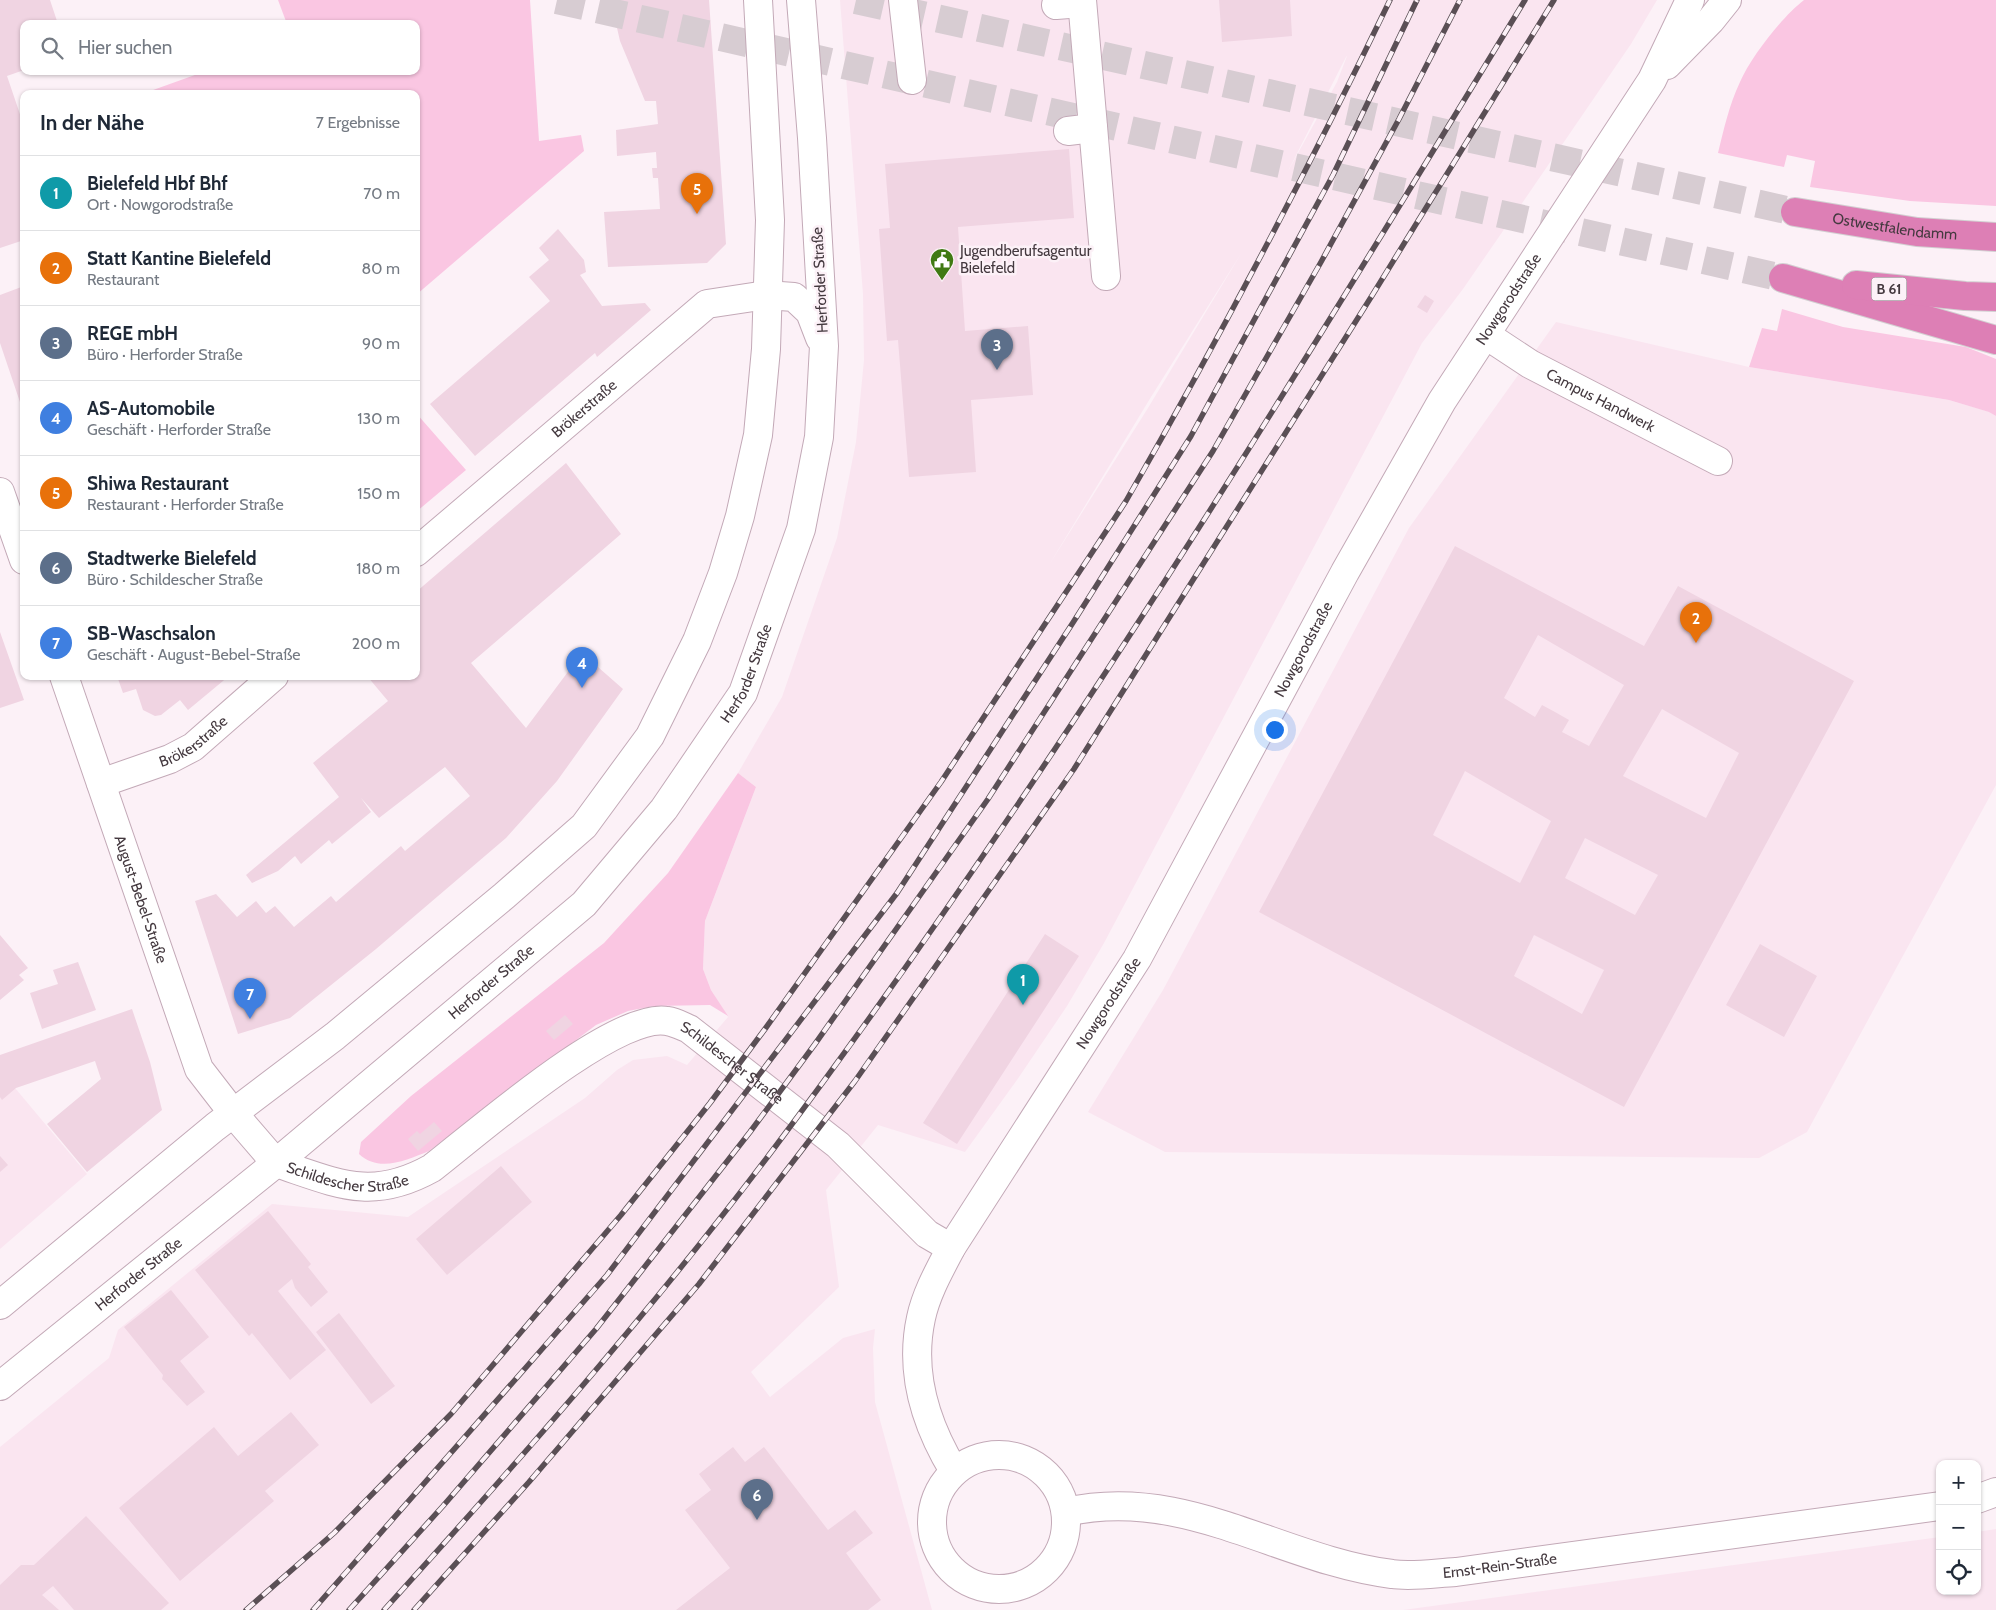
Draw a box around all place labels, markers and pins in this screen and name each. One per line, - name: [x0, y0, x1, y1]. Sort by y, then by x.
- pin: 5: [681, 173, 713, 214]
- place label: Jugendberufsagentur Bielefeld: [959, 242, 1092, 277]
- public building icon: Jugendberufsagentur Bielefeld: [929, 247, 955, 281]
- pin: 3: [981, 329, 1013, 370]
- pin: 2: [1680, 602, 1712, 643]
- pin: 4: [566, 647, 598, 688]
- pin: 1: [1007, 964, 1039, 1005]
- pin: 7: [234, 978, 266, 1019]
- pin: 6: [741, 1479, 773, 1520]

